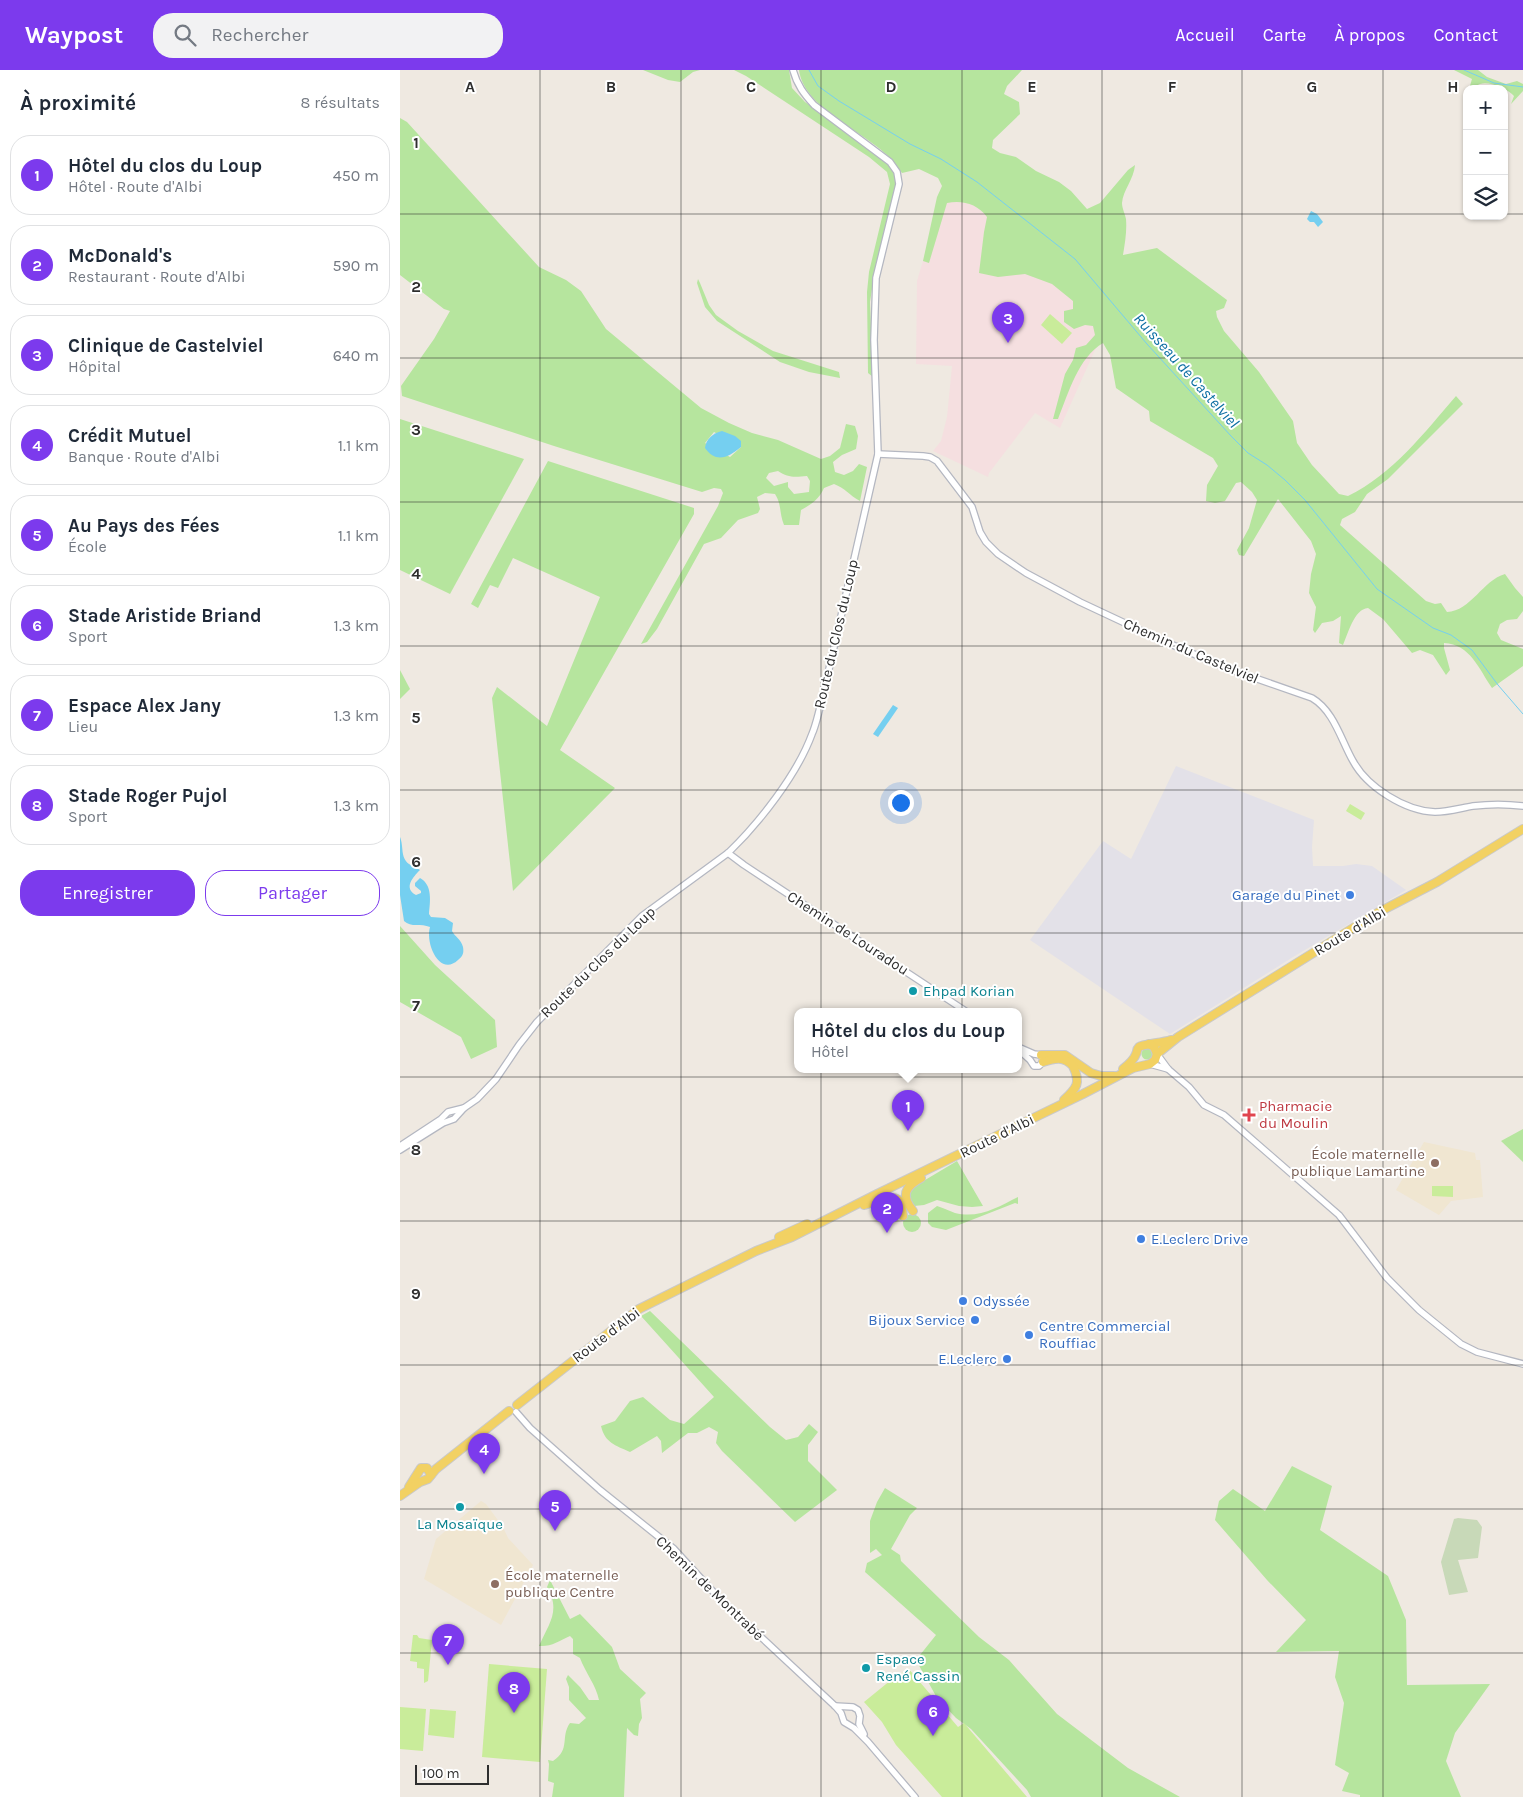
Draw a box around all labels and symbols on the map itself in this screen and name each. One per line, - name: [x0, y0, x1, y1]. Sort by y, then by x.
- text: A: [465, 77, 475, 96]
- text: B: [606, 77, 616, 96]
- text: C: [746, 77, 756, 96]
- text: D: [886, 77, 897, 96]
- text: E: [1027, 77, 1037, 96]
- text: F: [1168, 77, 1177, 96]
- text: G: [1307, 77, 1317, 96]
- text: H: [1447, 77, 1459, 96]
- text: 1: [413, 133, 419, 152]
- text: 2: [411, 277, 421, 296]
- pin: 3: [992, 302, 1024, 343]
- water label: Ruisseau de Castelviel: [1130, 309, 1243, 432]
- text: 3: [411, 420, 421, 439]
- street label: Route du Clos du Loup: [810, 558, 862, 710]
- text: 4: [411, 564, 421, 583]
- street label: Chemin du Castelviel: [1121, 614, 1261, 688]
- text: 5: [411, 708, 421, 727]
- your location: [888, 790, 914, 816]
- text: 6: [411, 852, 421, 871]
- place label: Garage du Pinet: [1232, 886, 1340, 904]
- street label: Chemin de Louradou: [784, 887, 912, 979]
- marker: Garage du Pinet: [1344, 889, 1356, 901]
- street label: Route du Clos du Loup: [537, 903, 659, 1021]
- street label: Route d'Albi: [1311, 903, 1389, 959]
- place label: Ehpad Korian: [923, 982, 1014, 1000]
- marker: Ehpad Korian: [907, 985, 919, 997]
- text: 7: [412, 996, 420, 1015]
- pin: 1: [892, 1090, 924, 1131]
- place label: Pharmacie du Moulin: [1259, 1097, 1332, 1132]
- marker: Pharmacie du Moulin: [1243, 1109, 1255, 1121]
- street label: Route d'Albi: [957, 1110, 1037, 1162]
- text: 8: [411, 1140, 421, 1159]
- place label: École maternelle publique Lamartine: [1291, 1145, 1425, 1180]
- marker: École maternelle publique Lamartine: [1429, 1157, 1441, 1169]
- pin: 2: [871, 1192, 903, 1233]
- place label: E.Leclerc Drive: [1151, 1230, 1248, 1248]
- marker: E.Leclerc Drive: [1135, 1233, 1147, 1245]
- text: 9: [411, 1284, 421, 1303]
- place label: Odyssée: [973, 1292, 1030, 1310]
- marker: Odyssée: [957, 1295, 969, 1307]
- street label: Route d'Albi: [568, 1304, 644, 1366]
- place label: Bijoux Service: [868, 1311, 965, 1329]
- marker: Bijoux Service: [969, 1314, 981, 1326]
- place label: Centre Commercial Rouffiac: [1039, 1317, 1171, 1352]
- marker: Centre Commercial Rouffiac: [1023, 1329, 1035, 1341]
- place label: E.Leclerc: [938, 1350, 997, 1368]
- marker: E.Leclerc: [1001, 1353, 1013, 1365]
- pin: 4: [468, 1433, 500, 1474]
- pin: 5: [539, 1490, 571, 1531]
- marker: La Mosaïque: [454, 1501, 466, 1513]
- place label: La Mosaïque: [417, 1515, 503, 1533]
- street label: Chemin de Montrabé: [652, 1532, 768, 1644]
- place label: École maternelle publique Centre: [505, 1566, 619, 1601]
- marker: École maternelle publique Centre: [489, 1578, 501, 1590]
- pin: 7: [432, 1624, 464, 1665]
- place label: Espace René Cassin: [876, 1650, 960, 1685]
- marker: Espace René Cassin: [860, 1662, 872, 1674]
- pin: 8: [498, 1672, 530, 1713]
- pin: 6: [917, 1695, 949, 1736]
- scale bar: [415, 1762, 489, 1785]

